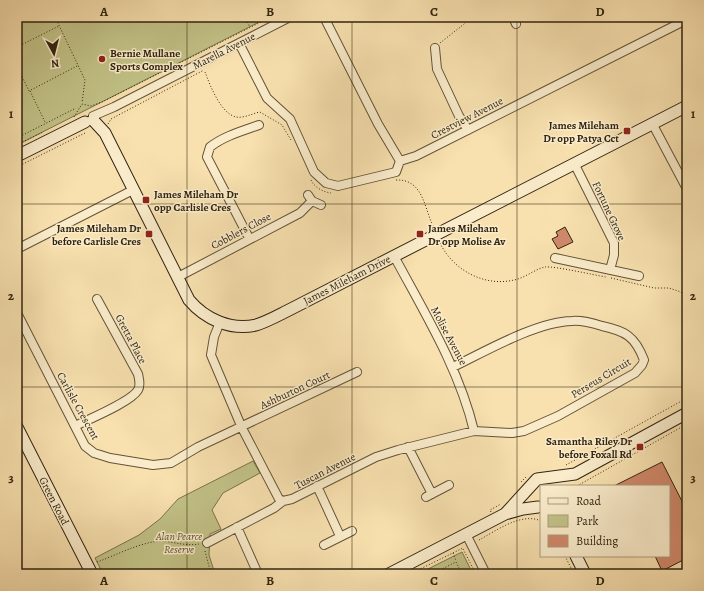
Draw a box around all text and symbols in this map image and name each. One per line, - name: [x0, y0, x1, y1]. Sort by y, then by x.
- text: A: [99, 3, 109, 20]
- text: B: [266, 3, 274, 20]
- text: C: [430, 3, 438, 20]
- text: D: [595, 3, 605, 20]
- street label: Marella Avenue: [190, 29, 258, 73]
- north arrow: [34, 34, 74, 74]
- place label: Bernie Mullane Sports Complex: [110, 46, 183, 74]
- marker: Bernie Mullane Sports Complex: [97, 54, 107, 64]
- text: N: [50, 55, 60, 71]
- street label: Crestview Avenue: [428, 93, 506, 143]
- text: 1: [9, 105, 14, 122]
- text: 1: [691, 105, 696, 122]
- place label: James Mileham Dr opp Patya Cct: [543, 118, 619, 146]
- marker: James Mileham Dr opp Patya Cct: [622, 126, 632, 136]
- street label: Fortune Grove: [589, 179, 629, 243]
- place label: James Mileham Dr opp Carlisle Cres: [154, 187, 239, 215]
- marker: James Mileham Dr opp Carlisle Cres: [141, 195, 151, 205]
- street label: Cobblers Close: [208, 209, 274, 253]
- place label: James Mileham Dr before Carlisle Cres: [51, 221, 142, 249]
- place label: James Mileham Dr opp Molise Av: [428, 221, 506, 249]
- marker: James Mileham Dr before Carlisle Cres: [144, 229, 154, 239]
- marker: James Mileham Dr opp Molise Av: [415, 229, 425, 239]
- street label: James Mileham Drive: [301, 251, 393, 308]
- text: 2: [8, 287, 15, 304]
- text: 2: [690, 287, 697, 304]
- street label: Molise Avenue: [427, 304, 471, 368]
- street label: Gretta Place: [112, 312, 150, 366]
- street label: Perseus Circuit: [568, 354, 634, 402]
- street label: Ashburton Court: [257, 367, 333, 413]
- street label: Carlisle Crescent: [53, 369, 103, 443]
- place label: Samantha Riley Dr before Foxall Rd: [546, 434, 632, 462]
- marker: Samantha Riley Dr before Foxall Rd: [635, 442, 645, 452]
- street label: Tuscan Avenue: [292, 449, 358, 493]
- text: 3: [8, 469, 14, 486]
- text: 3: [690, 469, 696, 486]
- street label: Green Road: [35, 474, 73, 528]
- legend: [540, 485, 670, 557]
- text: Road: [576, 493, 602, 509]
- text: Park: [576, 513, 599, 529]
- park label: Alan Pearce Reserve: [155, 529, 202, 557]
- text: Building: [576, 533, 618, 549]
- text: A: [99, 572, 109, 589]
- text: B: [266, 572, 274, 589]
- text: C: [430, 572, 438, 589]
- text: D: [595, 572, 605, 589]

